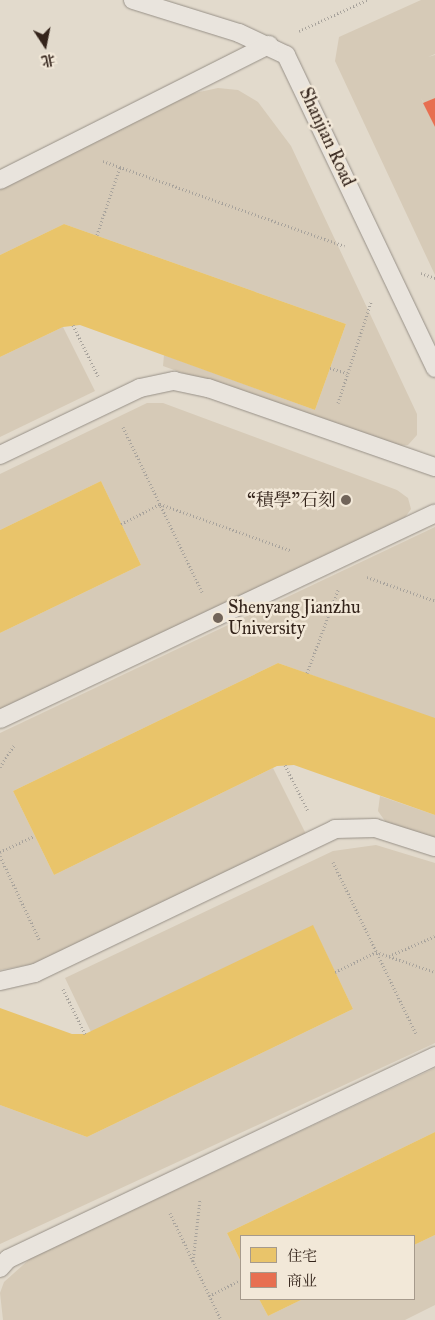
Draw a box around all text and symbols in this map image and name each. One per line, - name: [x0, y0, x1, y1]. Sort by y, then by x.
- north arrow: [20, 20, 70, 70]
- text: 北: [39, 51, 56, 70]
- street label: Shanjian Road: [295, 84, 359, 190]
- place label: “積學”石刻: [247, 489, 336, 511]
- marker: “積學”石刻: [340, 494, 352, 506]
- place label: Shenyang Jianzhu University: [228, 597, 361, 640]
- marker: Shenyang Jianzhu University: [212, 612, 224, 624]
- legend: [240, 1235, 415, 1300]
- text: 住宅: [287, 1247, 317, 1265]
- text: 商业: [287, 1272, 317, 1290]

